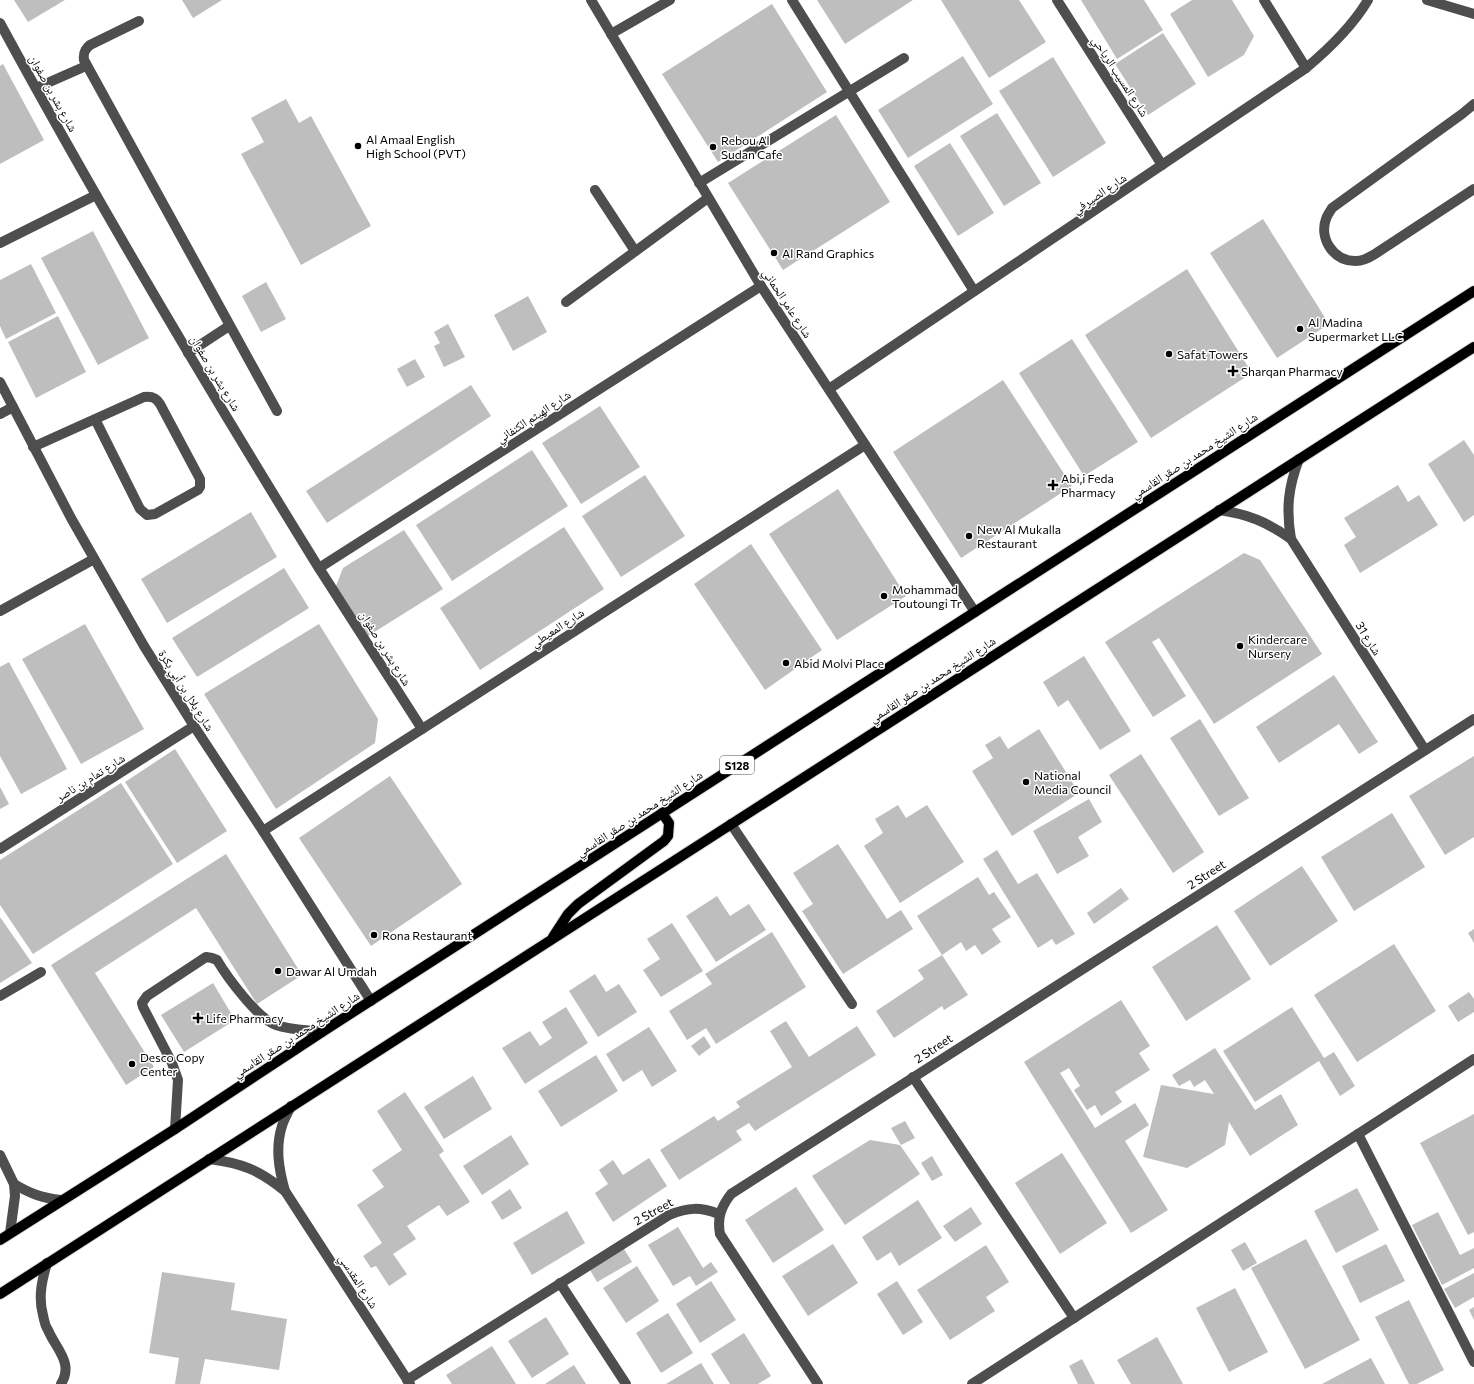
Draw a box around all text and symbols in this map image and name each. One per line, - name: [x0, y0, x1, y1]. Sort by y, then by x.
- street label: شارع المسيب الرياحي: [1086, 33, 1152, 121]
- street label: شارع بشر بن صفوان: [25, 52, 81, 135]
- place label: Al Amaal English High School (PVT): [366, 132, 466, 160]
- place label: Rebou Al Sudan Cafe: [721, 133, 782, 161]
- marker: Al Amaal English High School (PVT): [353, 141, 363, 151]
- marker: Rebou Al Sudan Cafe: [708, 142, 718, 152]
- street label: شارع الصيرفي: [1069, 170, 1131, 220]
- place label: Al Rand Graphics: [782, 246, 874, 260]
- marker: Al Rand Graphics: [769, 248, 779, 258]
- street label: شارع عامر الحماني: [757, 266, 816, 343]
- place label: Al Madina Supermarket LLC: [1308, 315, 1403, 343]
- marker: Al Madina Supermarket LLC: [1295, 324, 1305, 334]
- street label: شارع بشر بن صفوان: [186, 333, 244, 414]
- place label: Safat Towers: [1177, 347, 1248, 361]
- marker: Safat Towers: [1164, 349, 1174, 359]
- place label: Sharqan Pharmacy: [1241, 364, 1343, 378]
- marker: Sharqan Pharmacy: [1228, 366, 1238, 376]
- street label: شارع الهيثم الكنفاني: [493, 387, 575, 449]
- street label: شارع الشيخ محمد بن صقر القاسمي: [1128, 409, 1262, 504]
- place label: Abi,i Feda Pharmacy: [1061, 471, 1115, 499]
- marker: Abi,i Feda Pharmacy: [1048, 480, 1058, 490]
- place label: New Al Mukalla Restaurant: [977, 522, 1061, 550]
- marker: New Al Mukalla Restaurant: [964, 531, 974, 541]
- place label: Mohammad Toutoungi Tr: [892, 582, 962, 610]
- marker: Mohammad Toutoungi Tr: [879, 591, 889, 601]
- street label: شارع المعيطي: [528, 605, 588, 653]
- street label: شارع بشر بن صفوان: [356, 608, 415, 689]
- street label: شارع 31: [1352, 619, 1385, 659]
- place label: Kindercare Nursery: [1248, 632, 1307, 660]
- street label: شارع الشيخ محمد بن صقر القاسمي: [866, 633, 1000, 728]
- marker: Kindercare Nursery: [1235, 641, 1245, 651]
- street label: شارع بلال بن أبي بكرة: [153, 647, 218, 735]
- place label: Abid Molvi Place: [794, 656, 884, 670]
- marker: Abid Molvi Place: [781, 658, 791, 668]
- street label: شارع تمام بن ناصر: [52, 750, 128, 806]
- road number: S128: [720, 756, 754, 774]
- street label: شارع الشيخ محمد بن صقر القاسمي: [573, 767, 707, 862]
- place label: National Media Council: [1034, 768, 1111, 796]
- marker: National Media Council: [1021, 777, 1031, 787]
- street label: 2 Street: [1184, 856, 1228, 892]
- place label: Rona Restaurant: [382, 928, 472, 942]
- marker: Rona Restaurant: [369, 930, 379, 940]
- place label: Dawar Al Umdah: [286, 964, 377, 978]
- marker: Dawar Al Umdah: [273, 966, 283, 976]
- street label: شارع الشيخ محمد بن صقر القاسمي: [230, 988, 364, 1083]
- place label: Life Pharmacy: [206, 1011, 283, 1025]
- marker: Life Pharmacy: [193, 1013, 203, 1023]
- street label: 2 Street: [911, 1030, 955, 1066]
- place label: Desco Copy Center: [140, 1050, 205, 1078]
- marker: Desco Copy Center: [127, 1059, 137, 1069]
- street label: 2 Street: [631, 1194, 675, 1228]
- street label: شارع المقدسي: [333, 1251, 382, 1313]

